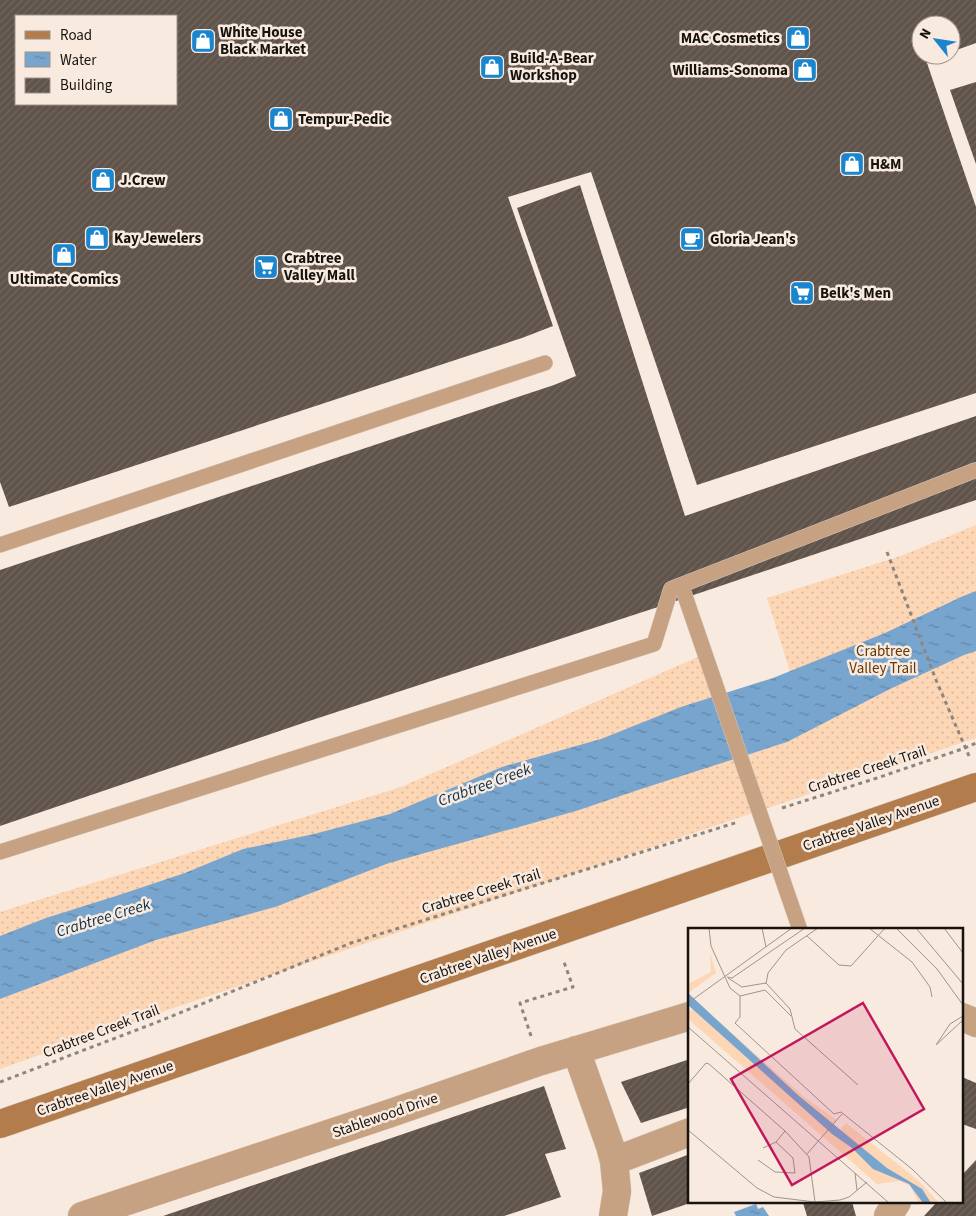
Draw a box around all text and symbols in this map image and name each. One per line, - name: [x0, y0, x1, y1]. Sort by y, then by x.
- legend: [15, 15, 178, 105]
- north arrow: [911, 15, 961, 65]
- place label: White House Black Market: [220, 22, 306, 60]
- text: Road: [60, 25, 92, 46]
- shop icon: MAC Cosmetics: [785, 25, 811, 51]
- text: N: [915, 25, 937, 43]
- shop icon: White House Black Market: [190, 28, 216, 54]
- place label: MAC Cosmetics: [681, 28, 780, 49]
- place label: Build-A-Bear Workshop: [510, 48, 594, 86]
- text: Water: [60, 50, 97, 71]
- shop icon: Build-A-Bear Workshop: [479, 54, 505, 80]
- shop icon: Williams-Sonoma: [792, 57, 818, 83]
- place label: Williams-Sonoma: [672, 60, 788, 81]
- text: Building: [60, 75, 113, 96]
- shop icon: Tempur-Pedic: [268, 106, 294, 132]
- place label: Tempur-Pedic: [298, 109, 390, 130]
- shop icon: H&M: [839, 151, 865, 177]
- place label: H&M: [870, 154, 902, 175]
- shop icon: J.Crew: [90, 167, 116, 193]
- place label: J.Crew: [120, 170, 166, 191]
- shop icon: Kay Jewelers: [84, 225, 110, 251]
- cafe icon: Gloria Jean's: [679, 226, 705, 252]
- place label: Kay Jewelers: [114, 228, 201, 249]
- place label: Gloria Jean's: [710, 229, 796, 250]
- shop icon: Ultimate Comics: [51, 242, 77, 268]
- place label: Crabtree Valley Mall: [283, 248, 355, 286]
- supermarket icon: Crabtree Valley Mall: [253, 254, 279, 280]
- place label: Ultimate Comics: [10, 269, 119, 290]
- supermarket icon: Belk's Men: [789, 280, 815, 306]
- place label: Belk's Men: [820, 283, 891, 304]
- park label: Crabtree Valley Trail: [849, 641, 917, 679]
- street label: Crabtree Creek Trail: [805, 740, 929, 798]
- water label: Crabtree Creek: [435, 758, 534, 812]
- street label: Crabtree Valley Avenue: [800, 790, 942, 857]
- street label: Crabtree Creek Trail: [419, 863, 543, 920]
- water label: Crabtree Creek: [53, 893, 153, 943]
- street label: Crabtree Valley Avenue: [417, 923, 559, 990]
- inset map: [688, 928, 964, 1204]
- street label: Crabtree Creek Trail: [40, 1000, 163, 1063]
- street label: Crabtree Valley Avenue: [34, 1055, 176, 1122]
- street label: Stablewood Drive: [330, 1088, 441, 1143]

